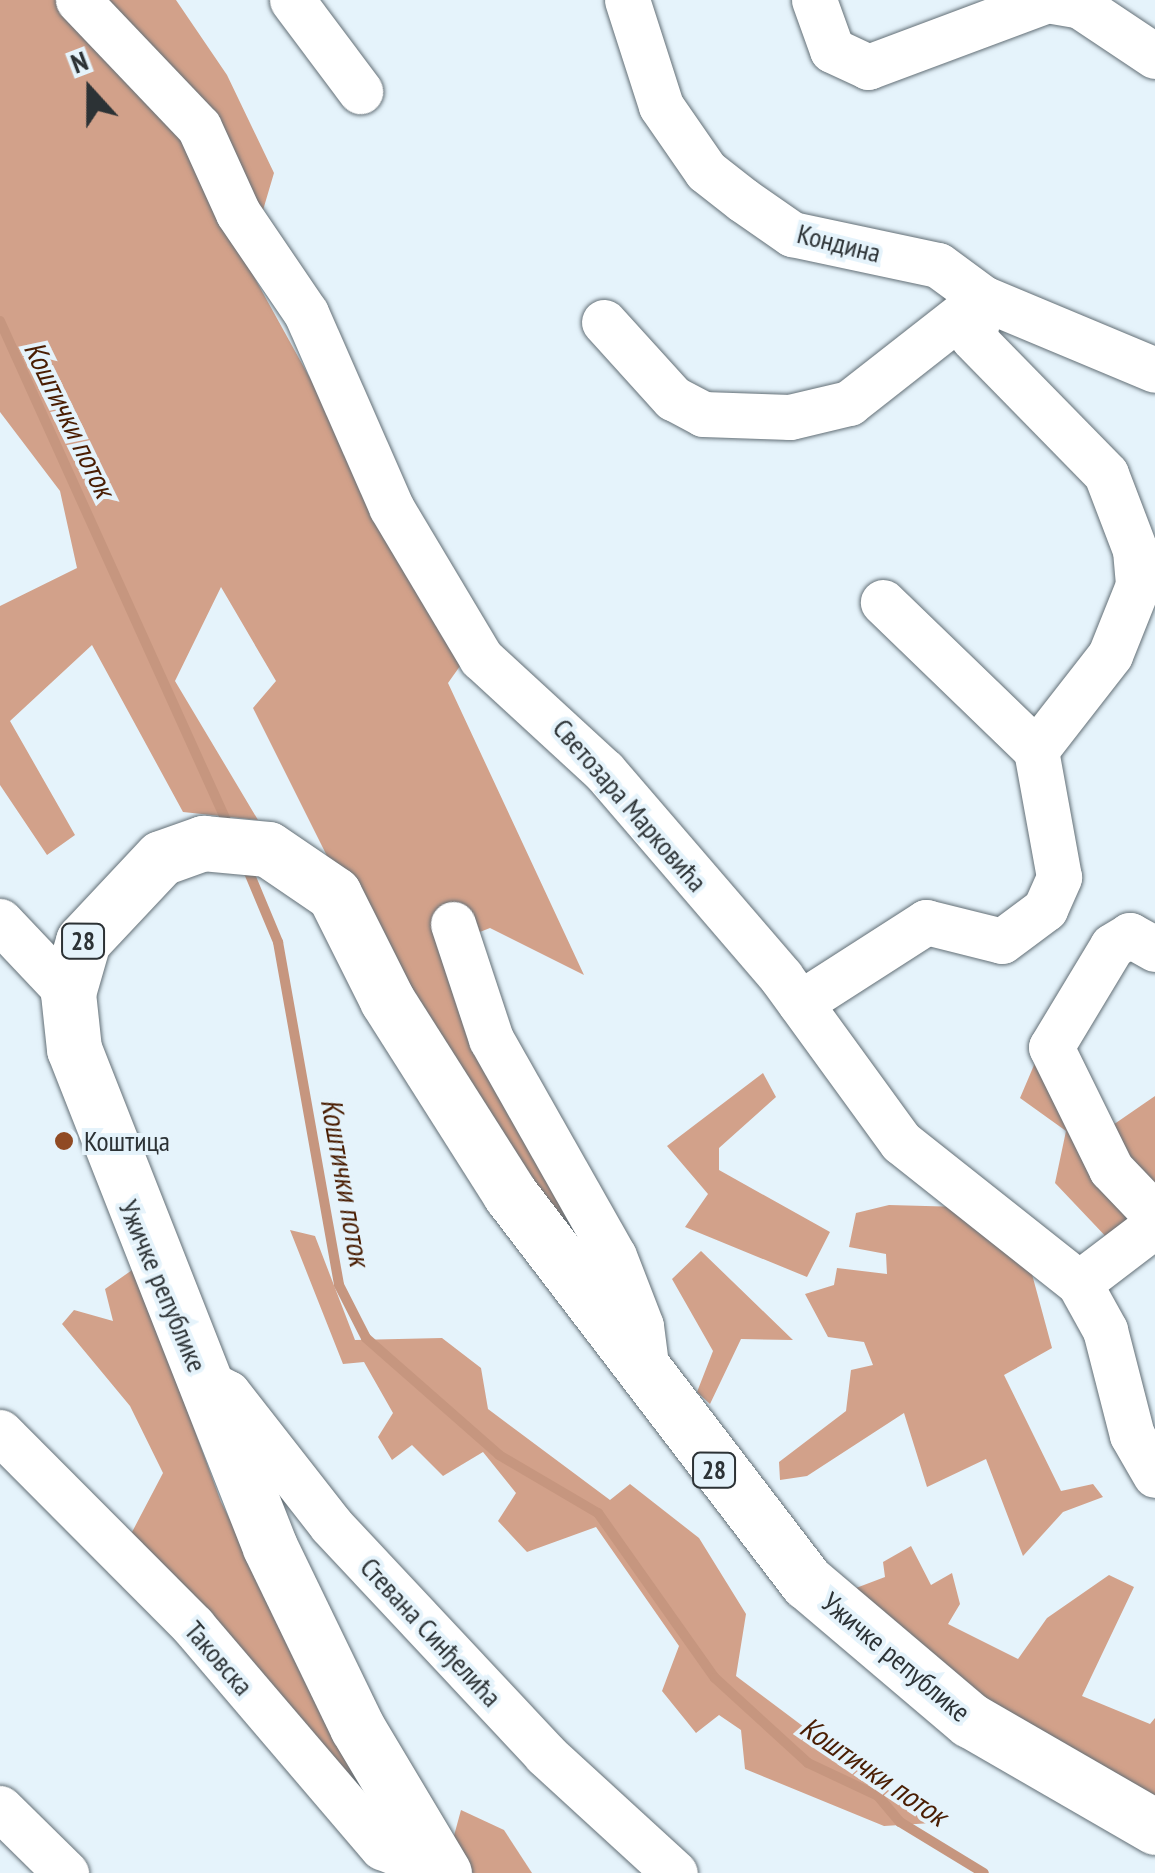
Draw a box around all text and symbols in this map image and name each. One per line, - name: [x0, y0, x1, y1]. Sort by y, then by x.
- north arrow: [40, 40, 140, 140]
- text: N: [65, 42, 93, 82]
- street label: Кондина: [794, 216, 884, 270]
- water label: Коштички поток: [17, 335, 123, 503]
- street label: Светозара Марковића: [546, 712, 714, 898]
- road number: 28: [61, 921, 106, 961]
- water label: Коштички поток: [314, 1096, 378, 1268]
- place label: Коштица: [84, 1124, 170, 1158]
- marker: Коштица: [53, 1130, 75, 1152]
- street label: Ужичке републике: [112, 1195, 214, 1377]
- road number: 28: [692, 1450, 736, 1490]
- street label: Стевана Синђелића: [353, 1551, 509, 1713]
- street label: Ужичке републике: [815, 1585, 977, 1729]
- street label: Таковска: [178, 1614, 260, 1702]
- water label: Коштички поток: [794, 1709, 954, 1833]

